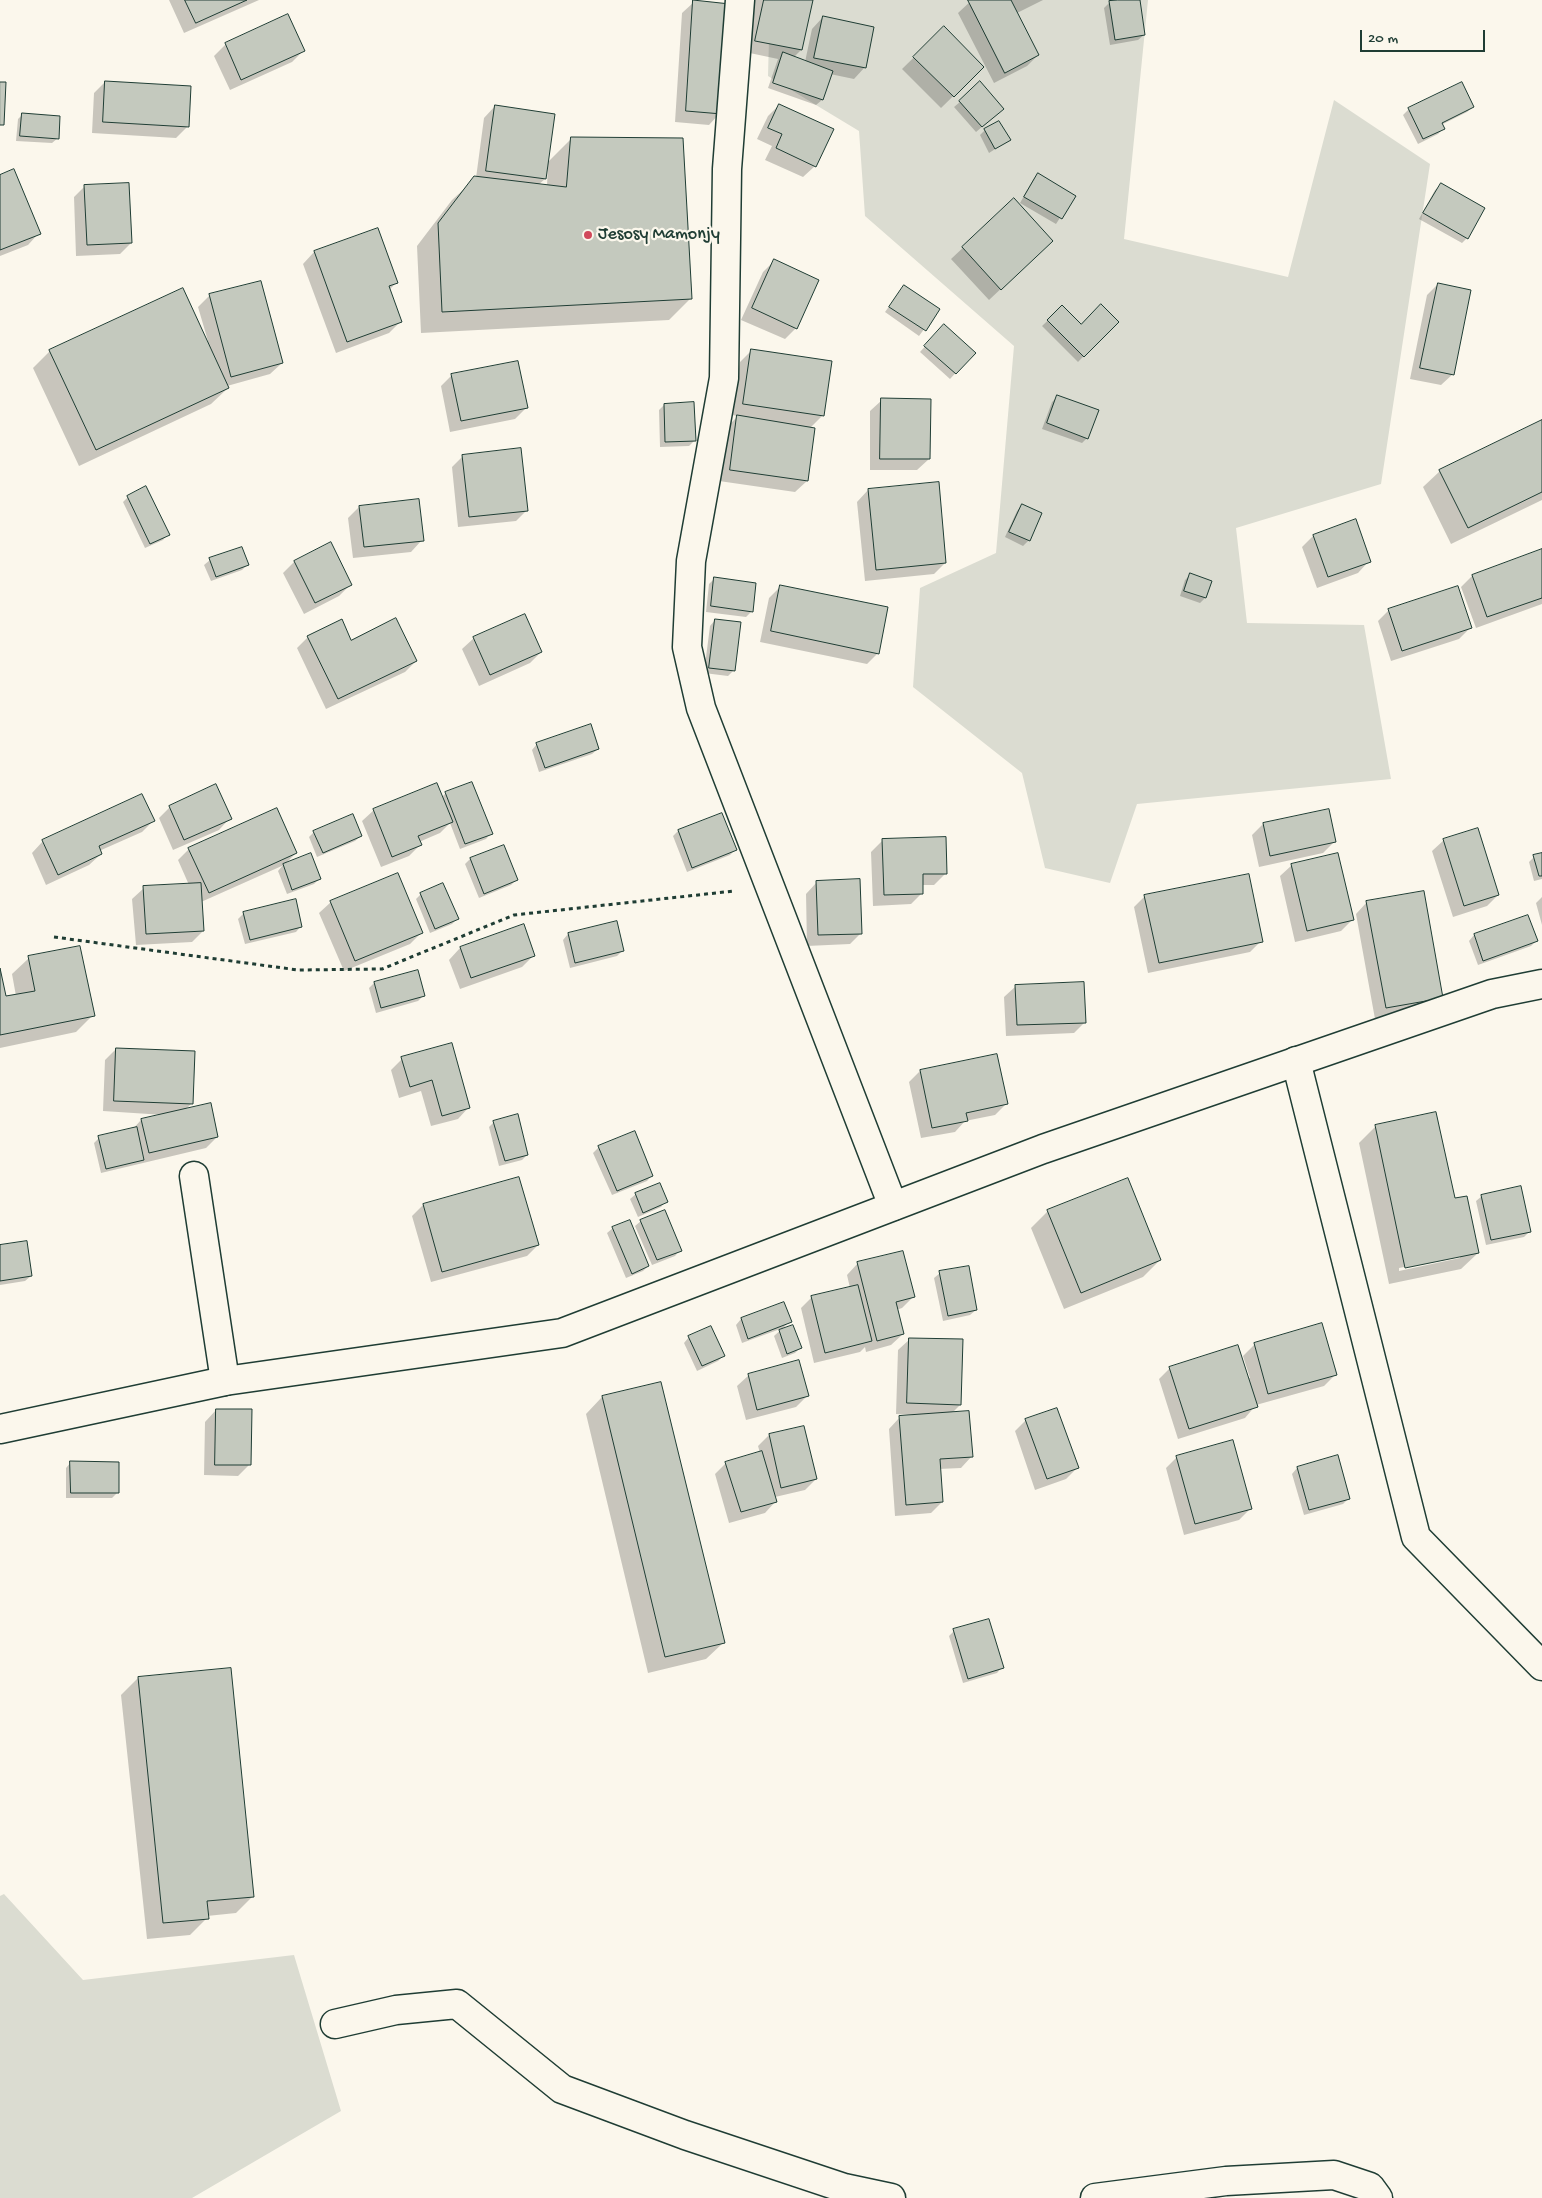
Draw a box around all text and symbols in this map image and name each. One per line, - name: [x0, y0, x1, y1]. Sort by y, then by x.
- scale bar: [1362, 20, 1487, 52]
- text: 20 m: [1368, 30, 1398, 48]
- place label: Jesosy Mamonjy: [598, 224, 720, 246]
- marker: Jesosy Mamonjy: [582, 229, 594, 241]

